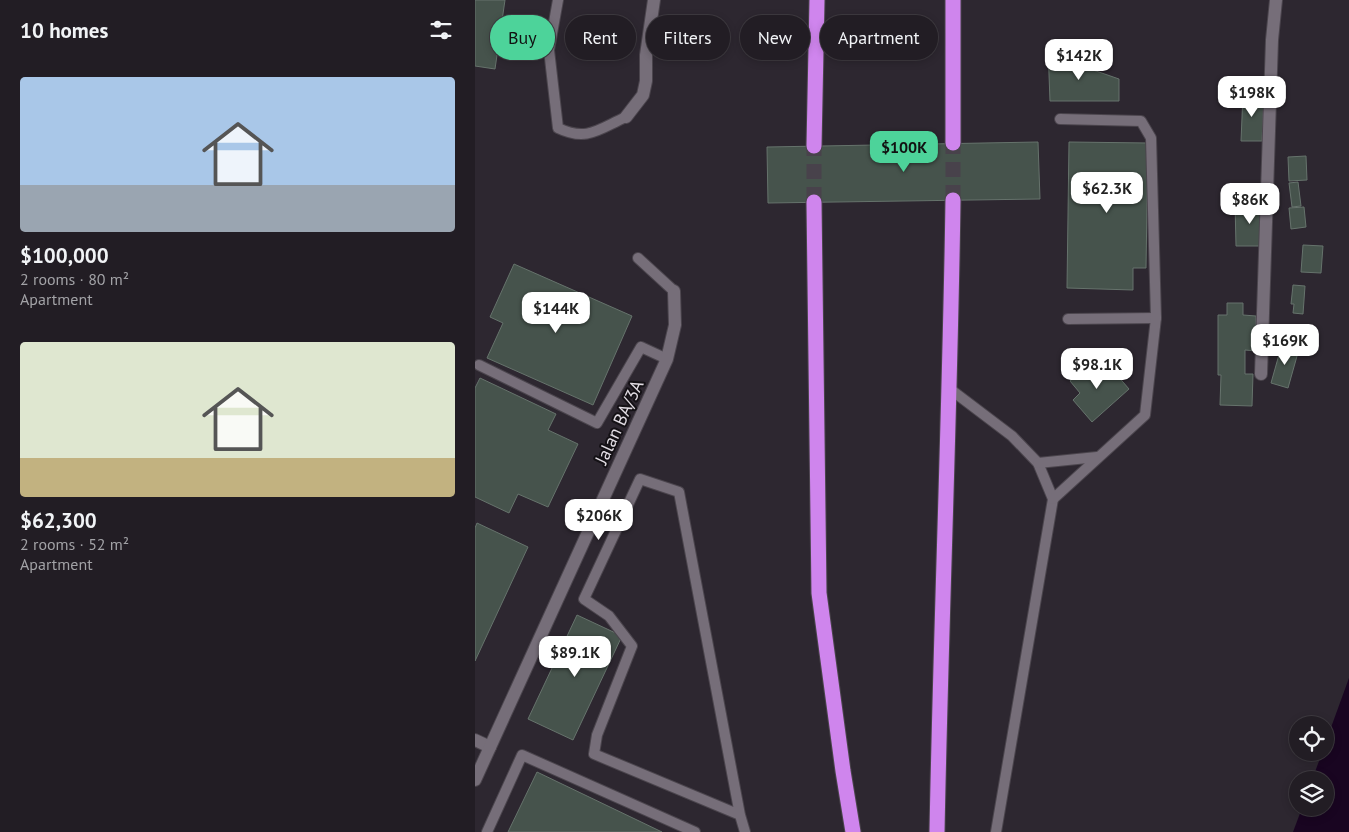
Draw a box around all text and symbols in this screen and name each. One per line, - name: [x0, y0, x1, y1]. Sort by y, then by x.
- chip: Buy: [490, 15, 555, 60]
- chip: Rent: [565, 15, 636, 60]
- chip: Filters: [646, 15, 730, 60]
- chip: New: [740, 15, 810, 60]
- chip: Apartment: [820, 15, 938, 60]
- icon: filters: [427, 16, 455, 44]
- text: 10 homes: [20, 17, 108, 44]
- pin: $142K: [1044, 38, 1114, 81]
- text: $142K: [1056, 45, 1102, 65]
- pin: $198K: [1217, 76, 1287, 118]
- text: $198K: [1229, 82, 1275, 102]
- icon: home: [193, 109, 283, 199]
- pin: $100K: [869, 130, 939, 173]
- text: $100K: [881, 137, 927, 157]
- pin: $62.3K: [1066, 172, 1148, 214]
- text: $62.3K: [1082, 178, 1132, 198]
- pin: $86K: [1220, 182, 1280, 225]
- text: $86K: [1231, 189, 1269, 209]
- text: $100,000: [20, 242, 109, 269]
- text: 2 rooms · 80 m²: [20, 269, 129, 289]
- text: Apartment: [20, 289, 93, 309]
- pin: $144K: [521, 292, 591, 334]
- text: $144K: [533, 298, 579, 318]
- pin: $169K: [1250, 324, 1320, 366]
- text: $169K: [1262, 330, 1308, 350]
- pin: $98.1K: [1056, 348, 1138, 390]
- text: $98.1K: [1072, 354, 1122, 374]
- icon: home: [193, 374, 283, 464]
- street label: Jalan BA/3A: [589, 376, 649, 469]
- pin: $206K: [564, 498, 634, 541]
- text: $206K: [576, 505, 622, 525]
- text: $62,300: [20, 507, 97, 534]
- text: 2 rooms · 52 m²: [20, 534, 129, 554]
- text: Apartment: [20, 554, 93, 574]
- pin: $89.1K: [534, 636, 616, 678]
- text: $89.1K: [550, 642, 600, 662]
- map controls: [1289, 716, 1334, 816]
- button: locate: [1289, 716, 1334, 761]
- button: layers: [1289, 771, 1334, 816]

